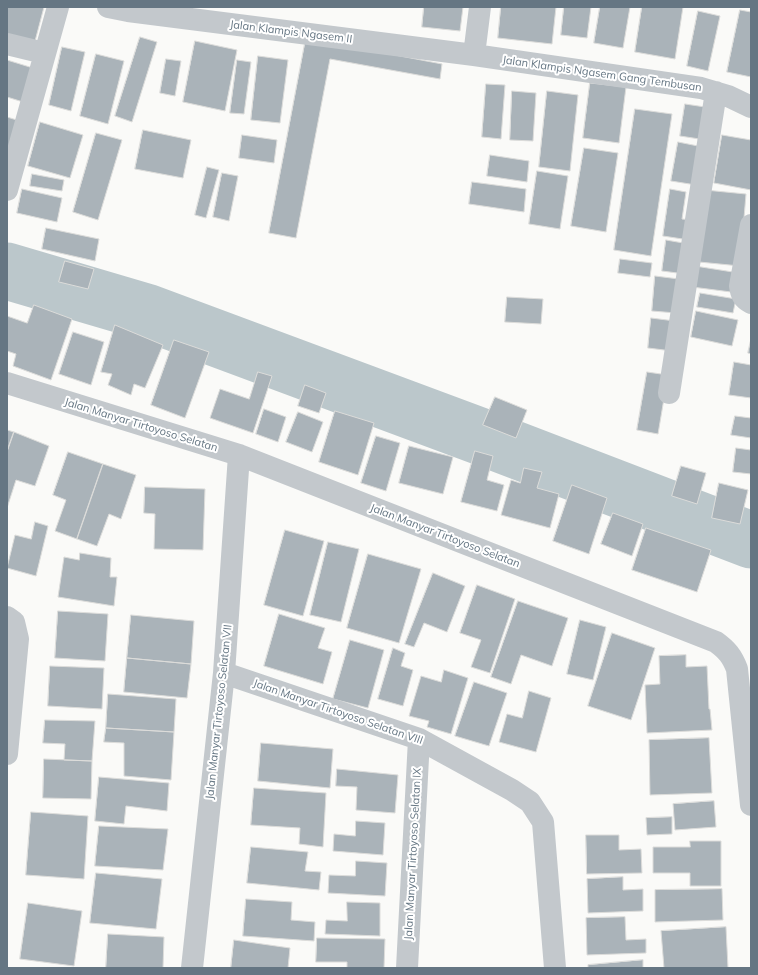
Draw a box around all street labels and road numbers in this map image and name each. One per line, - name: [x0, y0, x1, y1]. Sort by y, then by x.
- street label: Jalan Klampis Ngasem II: [229, 18, 353, 46]
- street label: Jalan Klampis Ngasem Gang Tembusan: [502, 53, 702, 95]
- street label: Jalan Manyar Tirtoyoso Selatan: [63, 395, 219, 455]
- street label: Jalan Manyar Tirtoyoso Selatan: [368, 501, 522, 571]
- street label: Jalan Manyar Tirtoyoso Selatan VII: [203, 624, 235, 800]
- street label: Jalan Manyar Tirtoyoso Selatan VIII: [251, 677, 425, 747]
- street label: Jalan Manyar Tirtoyoso Selatan IX: [402, 768, 424, 940]

